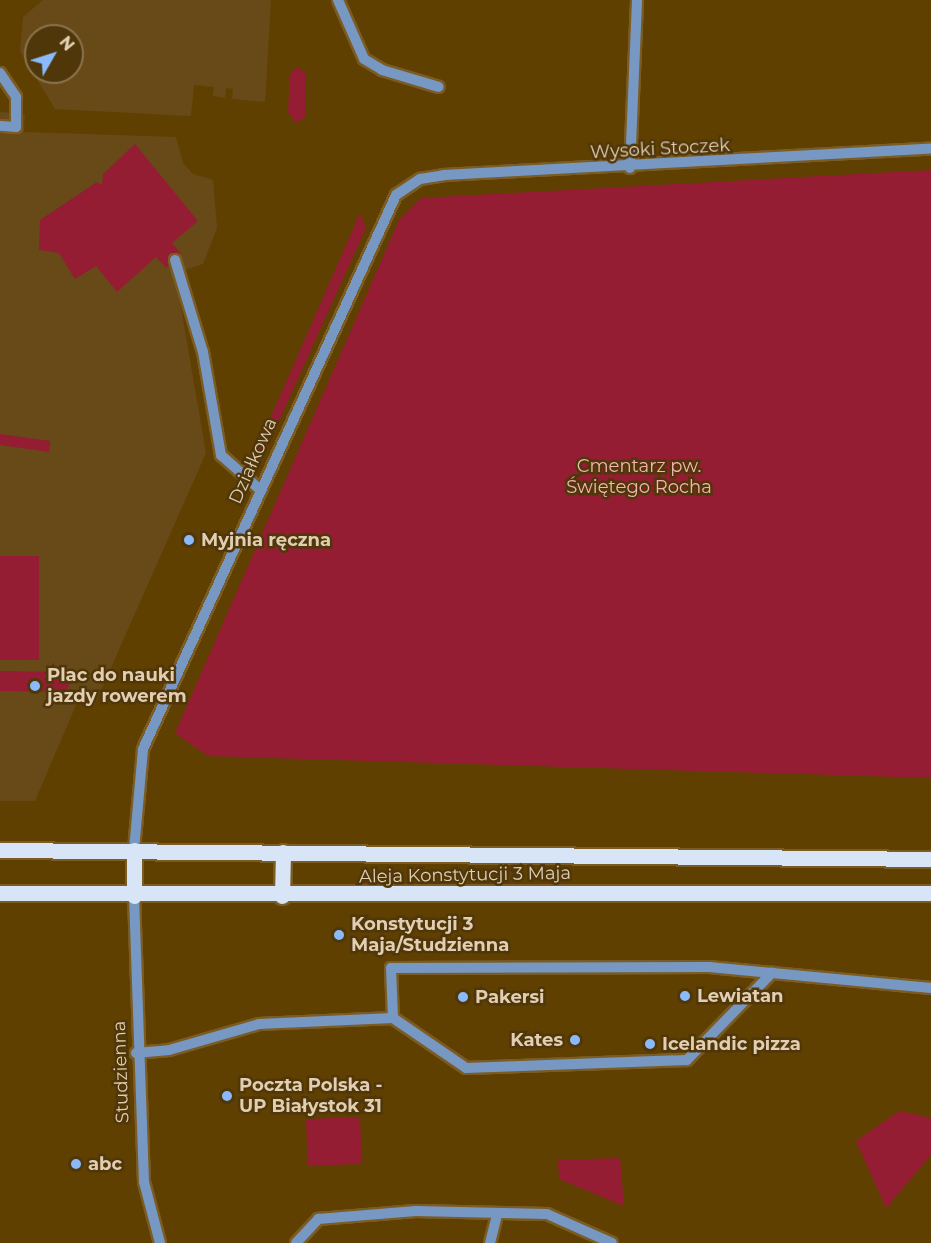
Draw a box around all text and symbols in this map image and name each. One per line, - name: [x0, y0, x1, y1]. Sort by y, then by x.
- north arrow: [24, 24, 84, 84]
- text: N: [55, 33, 78, 55]
- street label: Wysoki Stoczek: [590, 135, 730, 163]
- street label: Działkowa: [224, 415, 282, 507]
- park label: Cmentarz pw. Świętego Rocha: [566, 456, 712, 498]
- place label: Myjnia ręczna: [201, 529, 331, 551]
- marker: Myjnia ręczna: [182, 533, 196, 547]
- place label: Plac do nauki jazdy rowerem: [47, 665, 187, 708]
- marker: Plac do nauki jazdy rowerem: [28, 679, 42, 693]
- street label: Aleja Konstytucji 3 Maja: [359, 862, 571, 888]
- place label: Konstytucji 3 Maja/Studzienna: [351, 914, 509, 956]
- marker: Konstytucji 3 Maja/Studzienna: [332, 928, 346, 942]
- place label: Lewiatan: [697, 985, 783, 1007]
- place label: Pakersi: [475, 986, 544, 1008]
- marker: Lewiatan: [678, 989, 692, 1003]
- marker: Pakersi: [456, 990, 470, 1004]
- street label: Studzienna: [108, 1020, 134, 1124]
- place label: Kates: [510, 1029, 563, 1051]
- marker: Kates: [568, 1033, 582, 1047]
- place label: Icelandic pizza: [662, 1033, 801, 1055]
- marker: Icelandic pizza: [643, 1037, 657, 1051]
- place label: Poczta Polska - UP Białystok 31: [239, 1075, 382, 1118]
- marker: Poczta Polska - UP Białystok 31: [220, 1089, 234, 1103]
- place label: abc: [88, 1153, 122, 1175]
- marker: abc: [69, 1157, 83, 1171]

